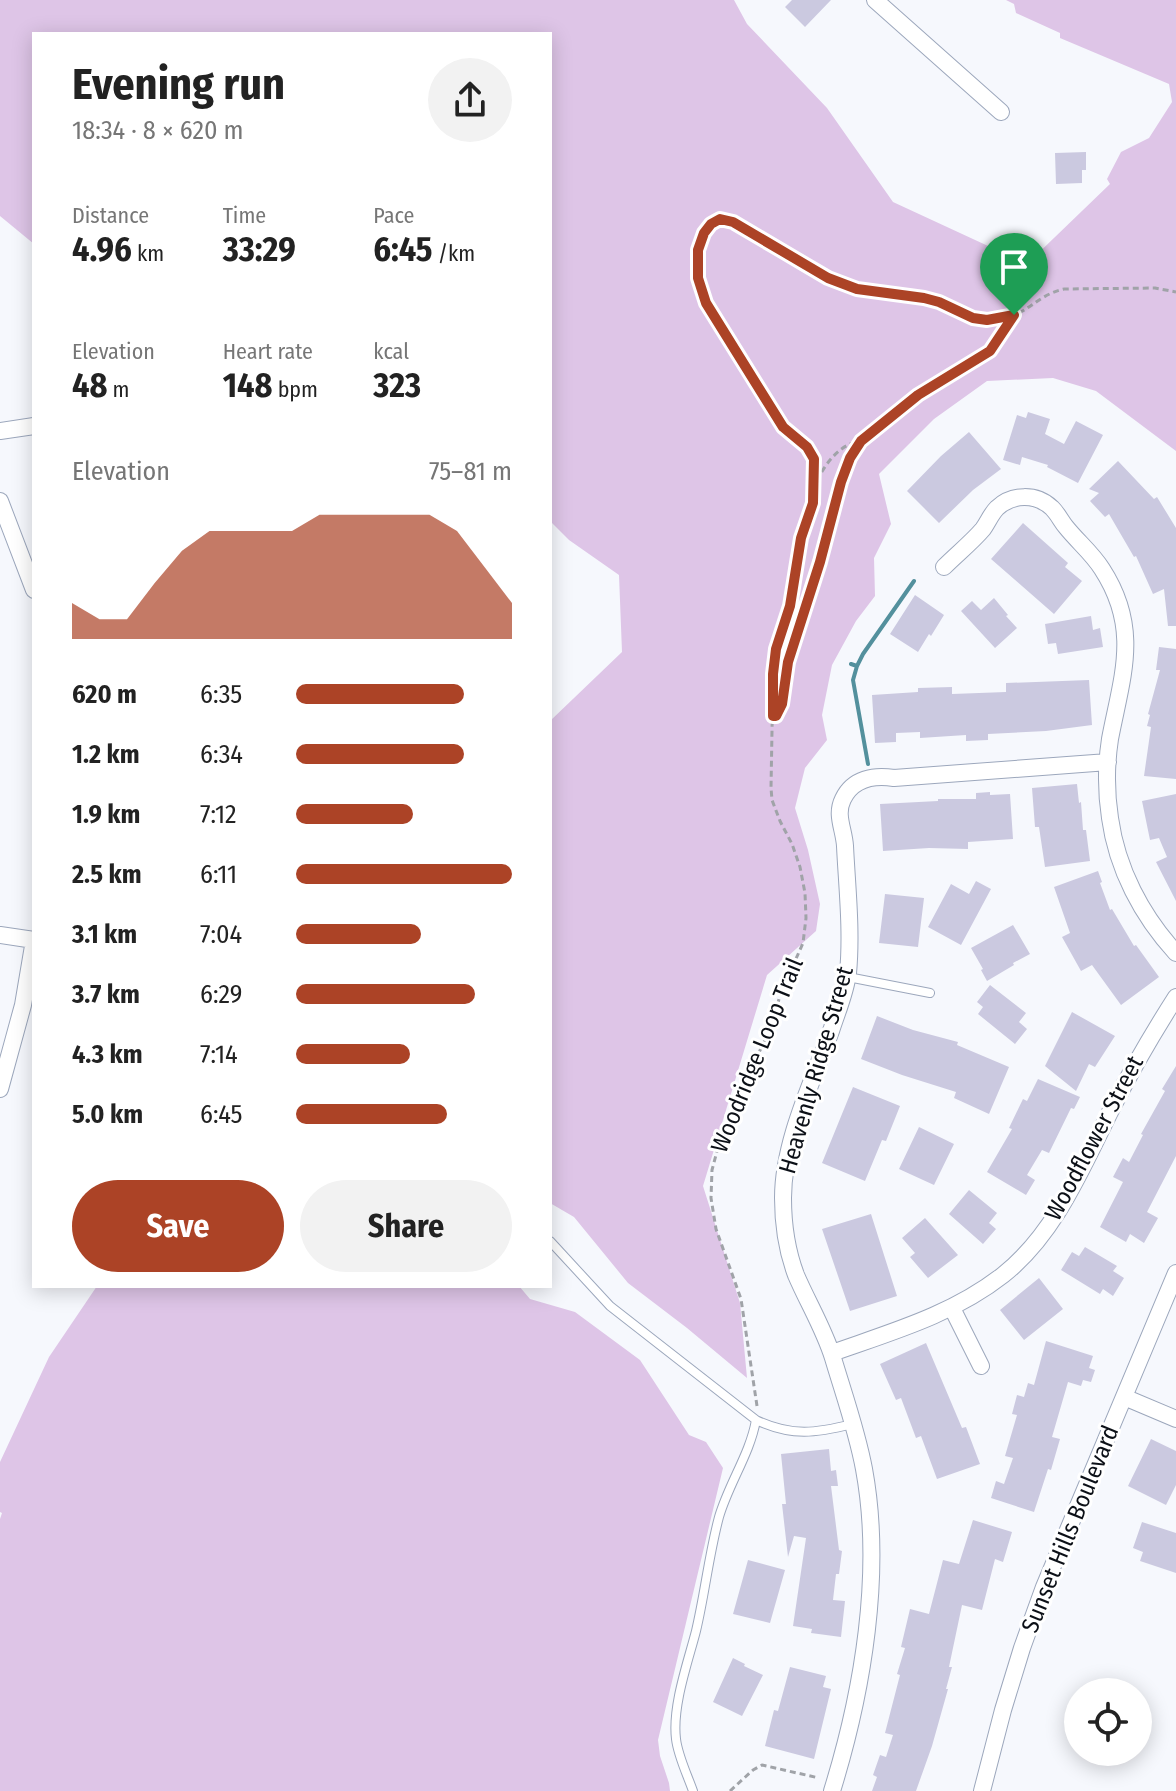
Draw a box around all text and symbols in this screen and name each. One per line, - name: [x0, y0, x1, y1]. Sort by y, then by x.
- text: Evening run: [72, 58, 285, 111]
- button: share: [428, 58, 512, 142]
- text: 18:34 · 8 × 620 m: [72, 115, 244, 146]
- text: Distance: [72, 202, 149, 229]
- text: Time: [223, 202, 266, 229]
- text: Pace: [373, 202, 414, 229]
- text: 4.96: [72, 229, 132, 270]
- text: 33:29: [223, 229, 296, 270]
- text: 6:45: [373, 229, 433, 270]
- pin: [980, 233, 1048, 315]
- text: km: [132, 240, 164, 267]
- text: /km: [433, 240, 475, 267]
- icon: arrive: [992, 245, 1036, 289]
- text: Elevation: [72, 338, 155, 365]
- text: Heart rate: [223, 338, 313, 365]
- text: kcal: [373, 338, 409, 365]
- text: 48: [72, 365, 107, 406]
- text: 148: [223, 365, 272, 406]
- text: 323: [373, 365, 421, 406]
- text: m: [107, 376, 130, 403]
- text: bpm: [272, 376, 318, 403]
- text: Elevation: [72, 456, 170, 487]
- text: 75–81 m: [429, 456, 512, 487]
- text: 620 m: [72, 679, 137, 710]
- text: 6:35: [200, 679, 242, 710]
- text: 1.2 km: [72, 739, 139, 770]
- text: 6:34: [200, 739, 243, 770]
- text: 1.9 km: [72, 799, 140, 830]
- text: 7:12: [200, 799, 237, 830]
- text: 2.5 km: [72, 859, 142, 890]
- text: 6:11: [200, 859, 237, 890]
- text: 3.1 km: [72, 919, 137, 950]
- text: 7:04: [200, 919, 242, 950]
- street label: Woodridge Loop Trail: [705, 954, 809, 1156]
- street label: Heavenly Ridge Street: [773, 963, 859, 1177]
- text: 3.7 km: [72, 979, 140, 1010]
- text: 6:29: [200, 979, 242, 1010]
- text: 4.3 km: [72, 1039, 143, 1070]
- text: 7:14: [200, 1039, 238, 1070]
- street label: Woodflower Street: [1039, 1051, 1149, 1225]
- text: 5.0 km: [72, 1099, 143, 1130]
- text: 6:45: [200, 1099, 243, 1130]
- button: Save: [72, 1180, 284, 1272]
- button: Share: [300, 1180, 512, 1272]
- street label: Sunset Hills Boulevard: [1016, 1421, 1124, 1637]
- map controls: [1064, 1678, 1152, 1766]
- button: locate: [1064, 1678, 1152, 1766]

